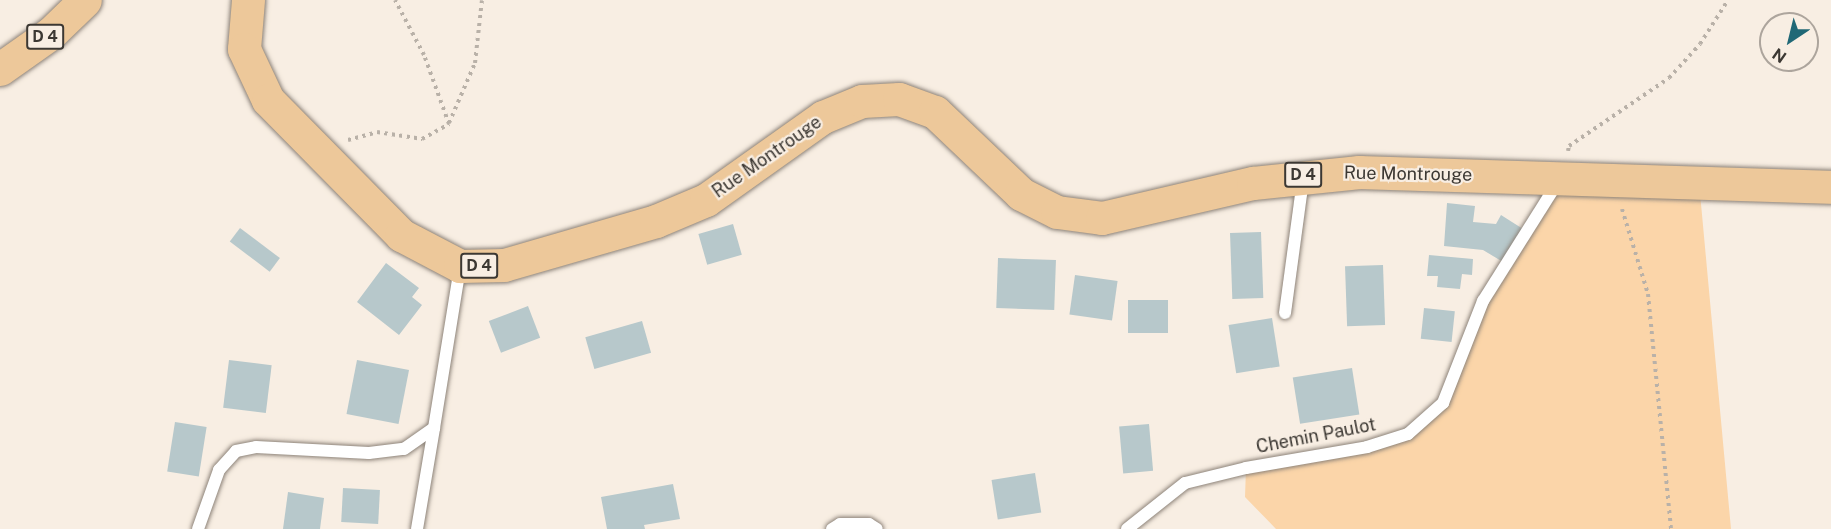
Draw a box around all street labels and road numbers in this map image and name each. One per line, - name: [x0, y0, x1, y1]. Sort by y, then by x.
- road number: D 4: [26, 24, 64, 50]
- street label: Rue Montrouge: [708, 111, 826, 203]
- road number: D 4: [1284, 162, 1322, 188]
- street label: Rue Montrouge: [1344, 162, 1472, 186]
- road number: D 4: [460, 253, 498, 279]
- street label: Chemin Paulot: [1254, 414, 1378, 458]

